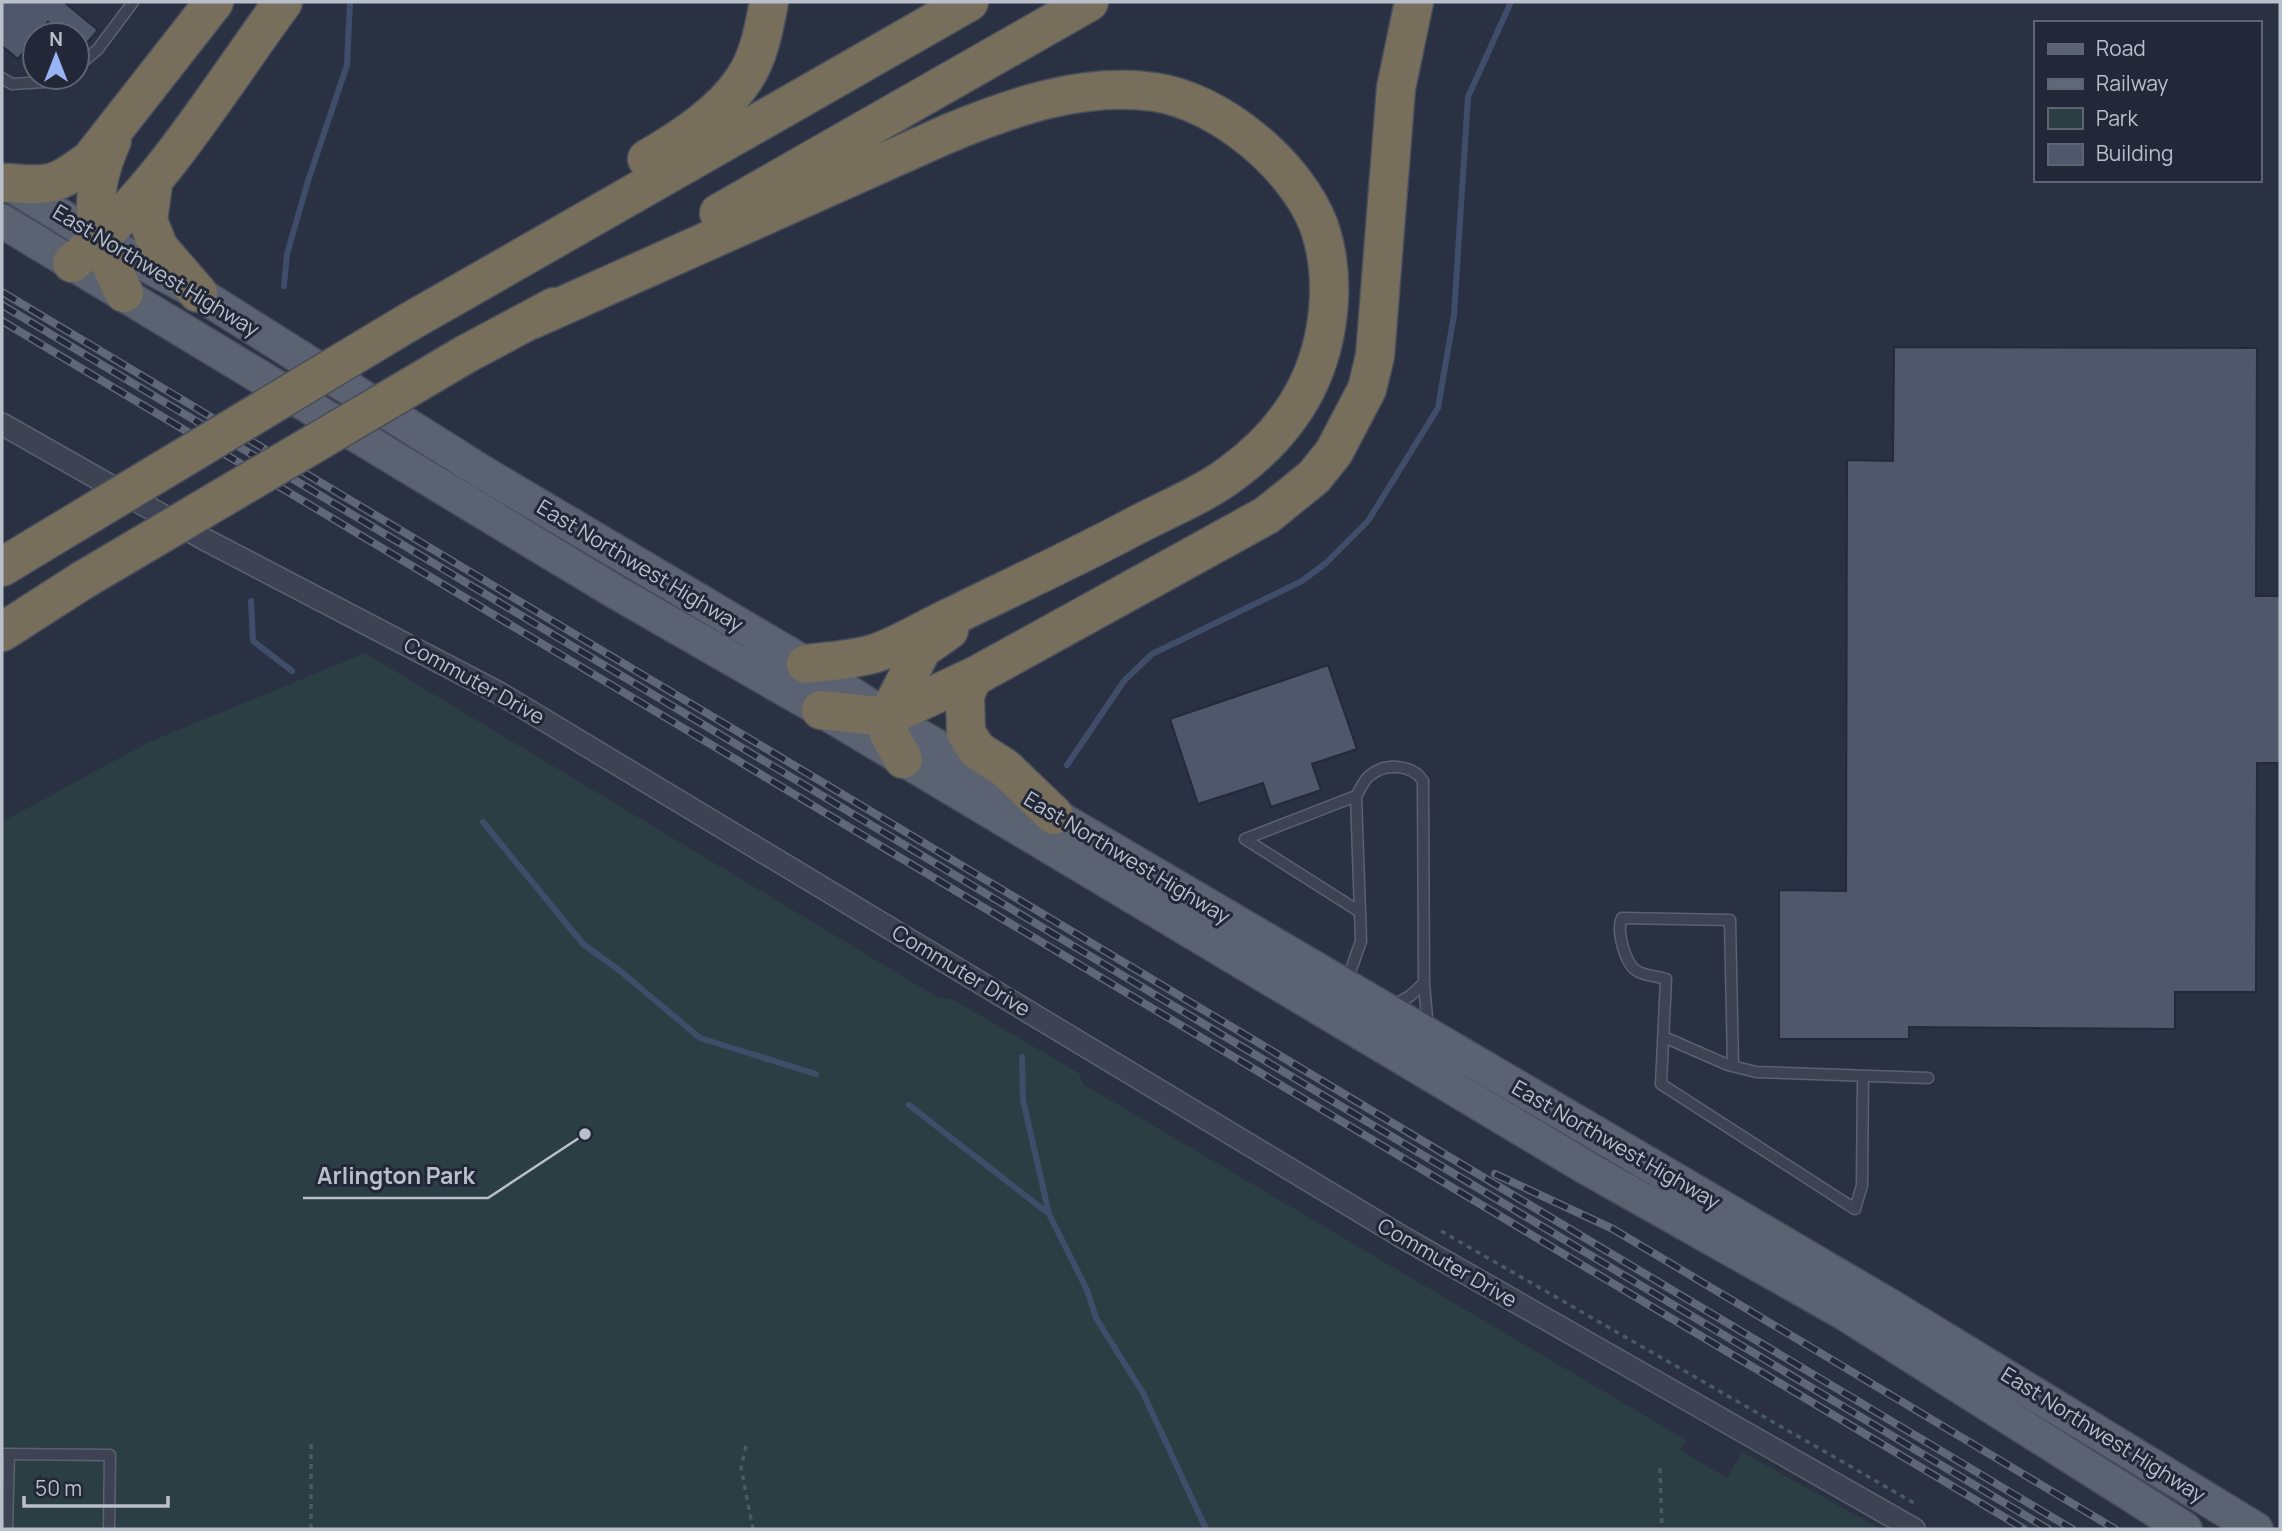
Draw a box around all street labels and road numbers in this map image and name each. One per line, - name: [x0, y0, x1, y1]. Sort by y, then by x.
- street label: East Northwest Highway: [48, 197, 265, 343]
- street label: East Northwest Highway: [532, 492, 749, 638]
- street label: Commuter Drive: [399, 630, 550, 730]
- street label: East Northwest Highway: [1019, 784, 1236, 930]
- street label: Commuter Drive: [887, 918, 1036, 1022]
- street label: East Northwest Highway: [1507, 1073, 1726, 1215]
- street label: Commuter Drive: [1373, 1211, 1522, 1313]
- street label: East Northwest Highway: [1996, 1360, 2211, 1509]

